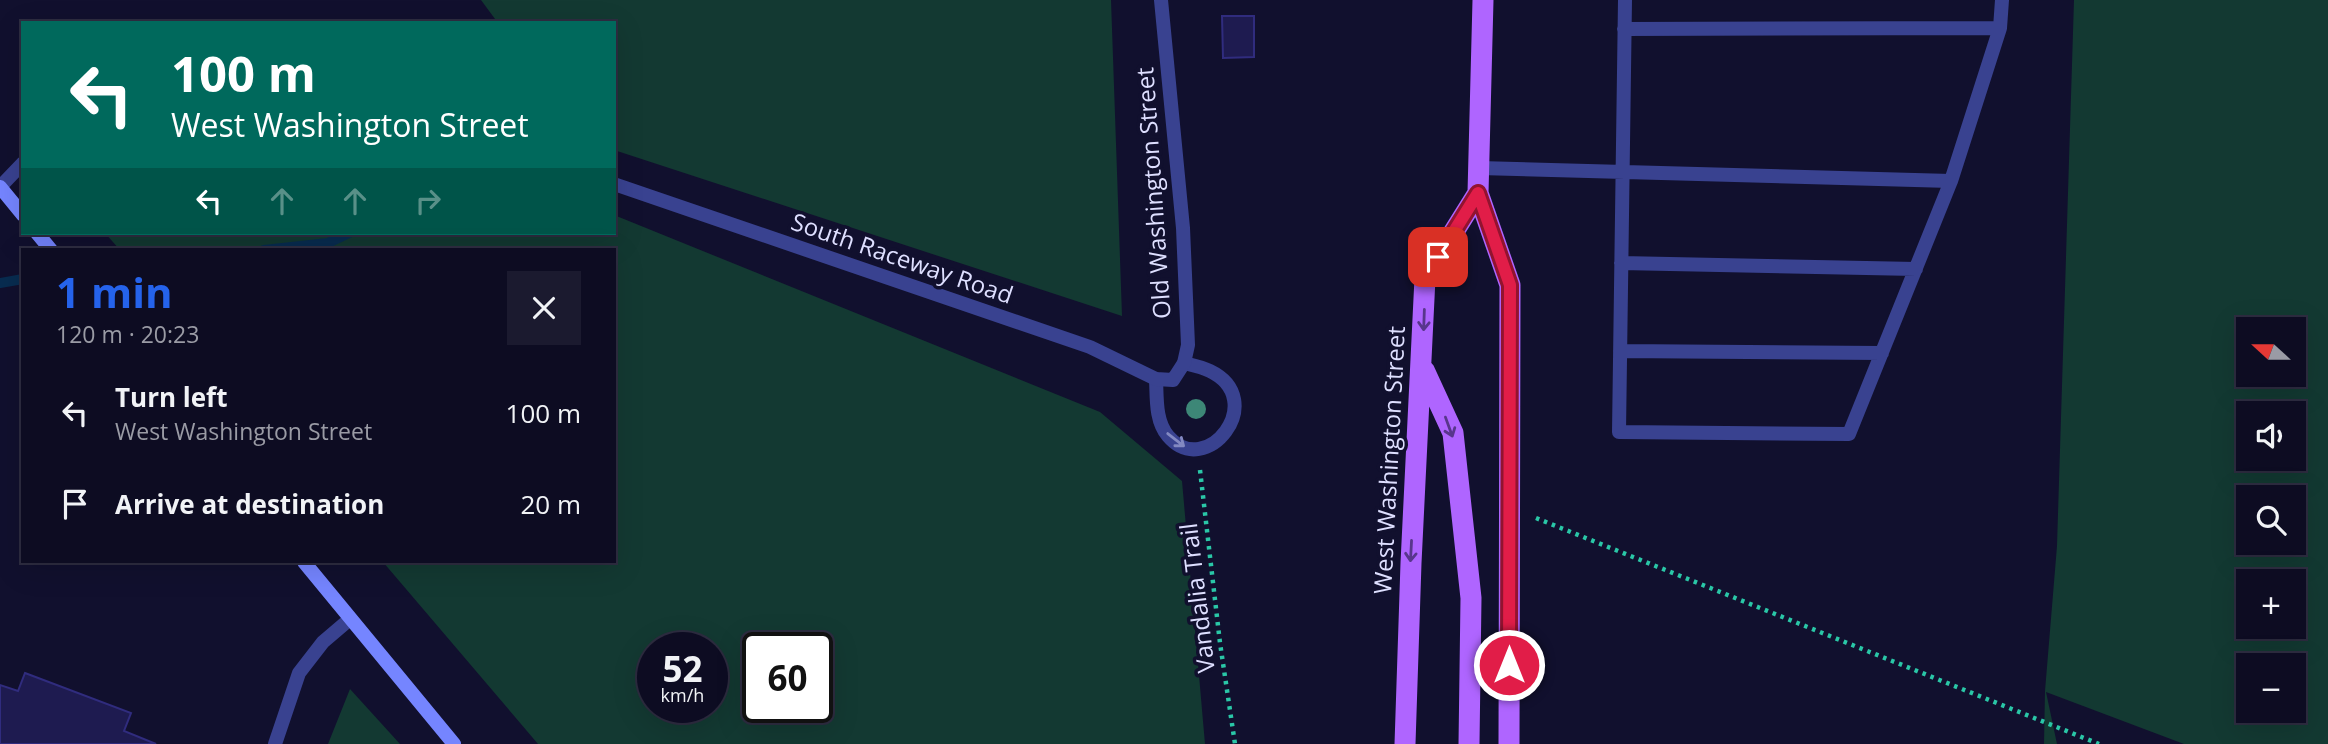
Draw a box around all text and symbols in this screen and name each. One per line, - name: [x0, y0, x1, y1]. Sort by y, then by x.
- text: 100 m: [171, 40, 316, 106]
- icon: left: [56, 49, 147, 140]
- street label: Old Washington Street: [1127, 66, 1178, 320]
- text: West Washington Street: [171, 103, 529, 146]
- icon: left: [190, 182, 228, 220]
- icon: ahead: [263, 182, 301, 220]
- icon: ahead: [336, 182, 374, 220]
- icon: right: [409, 182, 447, 220]
- street label: South Raceway Road: [787, 204, 1018, 311]
- pin: [1408, 227, 1468, 287]
- icon: arrive: [1419, 238, 1457, 276]
- text: 1 min: [56, 263, 173, 320]
- button: close: [507, 271, 581, 345]
- one-way arrow: [1417, 308, 1430, 331]
- north arrow: [2236, 317, 2306, 387]
- map controls: [2236, 317, 2306, 723]
- text: 120 m · 20:23: [56, 318, 199, 350]
- street label: West Washington Street: [1365, 325, 1412, 595]
- text: Turn left: [115, 379, 227, 415]
- icon: left: [56, 394, 94, 432]
- text: 100 m: [506, 395, 581, 431]
- button: sound: [2236, 401, 2306, 471]
- text: West Washington Street: [115, 415, 372, 447]
- one-way arrow: [1444, 416, 1456, 438]
- one-way arrow: [1167, 433, 1185, 448]
- icon: arrive: [56, 485, 94, 523]
- button: search: [2236, 485, 2306, 555]
- text: Arrive at destination: [115, 486, 384, 522]
- text: 20 m: [520, 486, 581, 522]
- street label: Vandalia Trail: [1171, 521, 1222, 675]
- one-way arrow: [1405, 539, 1418, 562]
- button: +: [2236, 569, 2306, 639]
- position arrow: [1472, 628, 1546, 702]
- speed limit sign: 60: [742, 632, 833, 723]
- text: 52: [662, 645, 703, 692]
- button: −: [2236, 653, 2306, 723]
- text: km/h: [661, 683, 704, 707]

